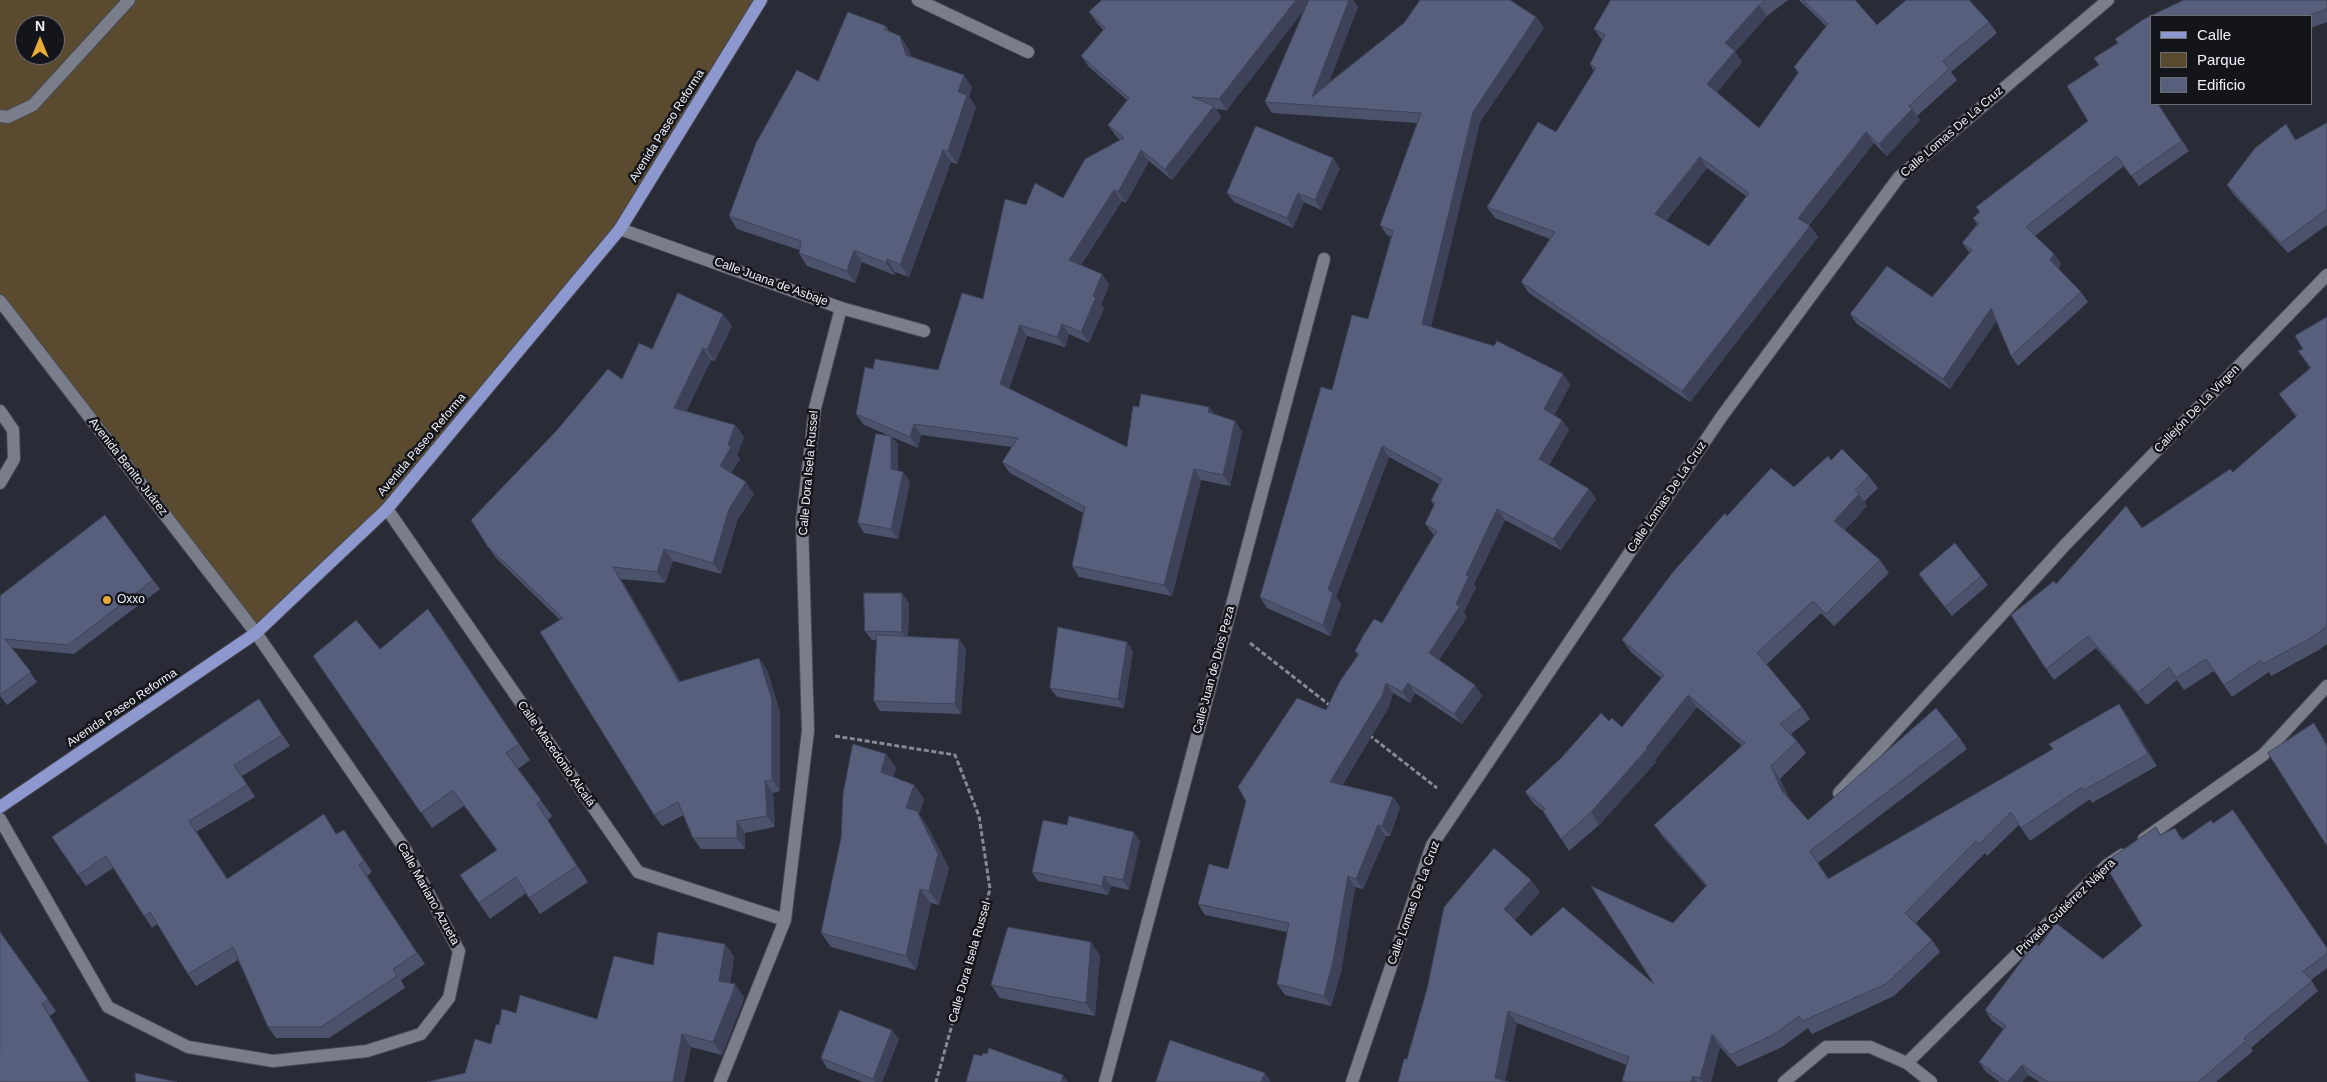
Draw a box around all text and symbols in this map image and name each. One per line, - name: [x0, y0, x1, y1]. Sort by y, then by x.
- north arrow: [15, 15, 65, 65]
- legend: [2150, 15, 2312, 105]
- text: N: [35, 18, 45, 34]
- text: Calle: [2197, 26, 2231, 43]
- text: Parque: [2197, 51, 2245, 68]
- street label: Avenida Paseo Reforma: [626, 67, 708, 185]
- text: Edificio: [2197, 76, 2245, 93]
- street label: Calle Lomas De La Cruz: [1898, 84, 2006, 180]
- street label: Calle Juana de Asbaje: [712, 255, 830, 309]
- street label: Callejón De La Virgen: [2151, 362, 2243, 456]
- street label: Avenida Paseo Reforma: [375, 391, 469, 499]
- street label: Calle Dora Isela Russel: [796, 410, 822, 536]
- street label: Avenida Benito Juárez: [85, 415, 171, 519]
- street label: Calle Lomas De La Cruz: [1624, 439, 1710, 555]
- place label: Oxxo: [117, 593, 145, 607]
- marker: Oxxo: [101, 594, 113, 606]
- street label: Calle Juan de Dios Peza: [1190, 605, 1238, 735]
- street label: Avenida Paseo Reforma: [64, 666, 180, 750]
- street label: Calle Macedonio Alcalá: [514, 699, 598, 809]
- street label: Calle Lomas De La Cruz: [1385, 839, 1443, 967]
- street label: Calle Mariano Azueta: [394, 840, 462, 948]
- street label: Privada Gutiérrez Nájera: [2014, 856, 2118, 958]
- street label: Calle Dora Isela Russel: [946, 900, 994, 1024]

